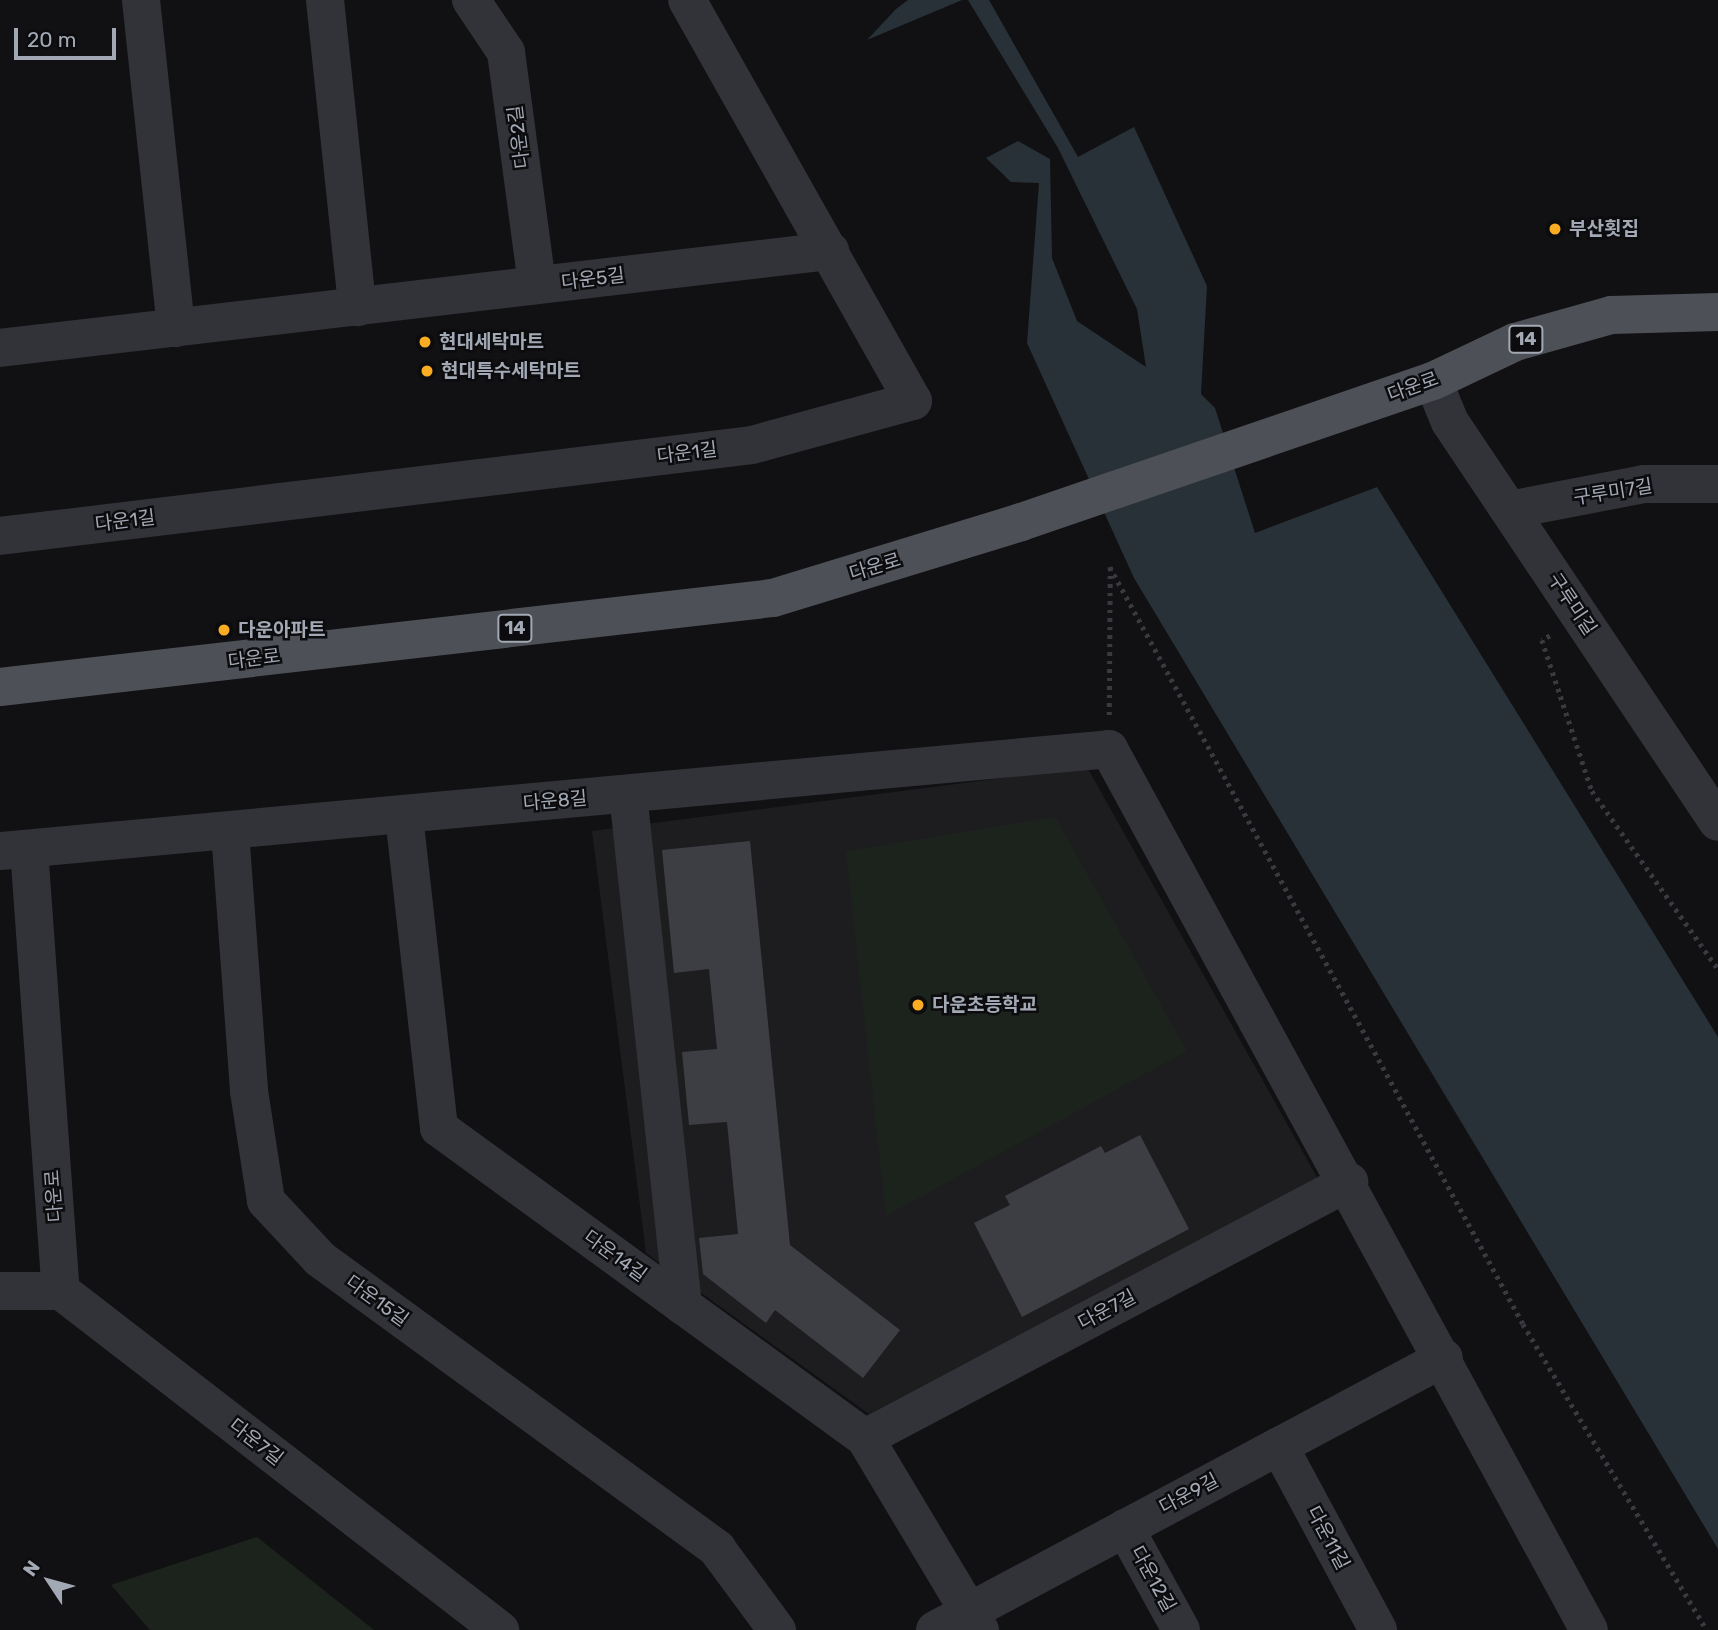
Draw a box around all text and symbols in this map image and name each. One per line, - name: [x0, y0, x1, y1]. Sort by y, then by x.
- scale bar: [18, 14, 119, 58]
- text: 20 m: [27, 27, 76, 52]
- street label: 다운2길: [504, 104, 534, 170]
- place label: 부산횟집: [1569, 218, 1639, 240]
- marker: 부산횟집: [1547, 221, 1563, 237]
- street label: 다운5길: [560, 264, 626, 294]
- road number: 14: [1507, 324, 1545, 354]
- place label: 현대세탁마트: [439, 331, 544, 353]
- marker: 현대세탁마트: [417, 334, 433, 350]
- place label: 현대특수세탁마트: [441, 360, 581, 382]
- marker: 현대특수세탁마트: [419, 363, 435, 379]
- street label: 다운로: [1384, 367, 1442, 407]
- street label: 다운1길: [656, 438, 718, 468]
- street label: 구루미7길: [1572, 475, 1654, 509]
- street label: 다운1길: [94, 506, 156, 536]
- street label: 다운로: [847, 548, 903, 586]
- street label: 구루미길: [1543, 569, 1601, 639]
- road number: 14: [496, 614, 534, 642]
- place label: 다운아파트: [238, 619, 325, 641]
- marker: 다운아파트: [216, 622, 232, 638]
- street label: 다운로: [227, 644, 281, 674]
- street label: 다운8길: [522, 787, 588, 815]
- place label: 다운초등학교: [932, 994, 1037, 1016]
- marker: 다운초등학교: [910, 997, 926, 1013]
- street label: 다운로: [41, 1169, 67, 1223]
- street label: 다운14길: [579, 1226, 651, 1286]
- street label: 다운15길: [341, 1271, 413, 1331]
- street label: 다운7길: [1074, 1285, 1140, 1335]
- street label: 다운7길: [224, 1414, 288, 1470]
- street label: 다운9길: [1156, 1469, 1222, 1519]
- street label: 다운11길: [1302, 1502, 1354, 1574]
- street label: 다운12길: [1126, 1542, 1180, 1616]
- north arrow: [14, 1546, 84, 1616]
- text: N: [18, 1556, 45, 1581]

